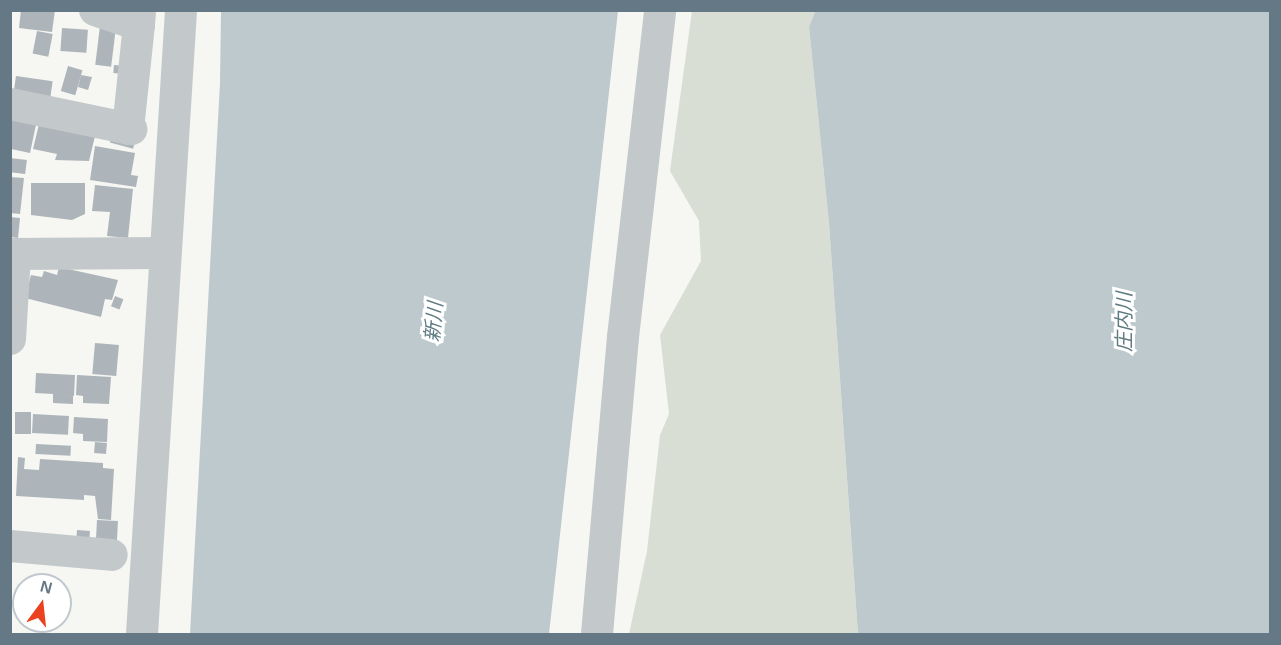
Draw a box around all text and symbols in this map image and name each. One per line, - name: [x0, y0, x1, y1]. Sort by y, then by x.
- water label: 庄内川: [1112, 292, 1136, 352]
- water label: 新川: [420, 301, 448, 343]
- north arrow: [12, 573, 72, 633]
- text: N: [38, 577, 54, 597]

